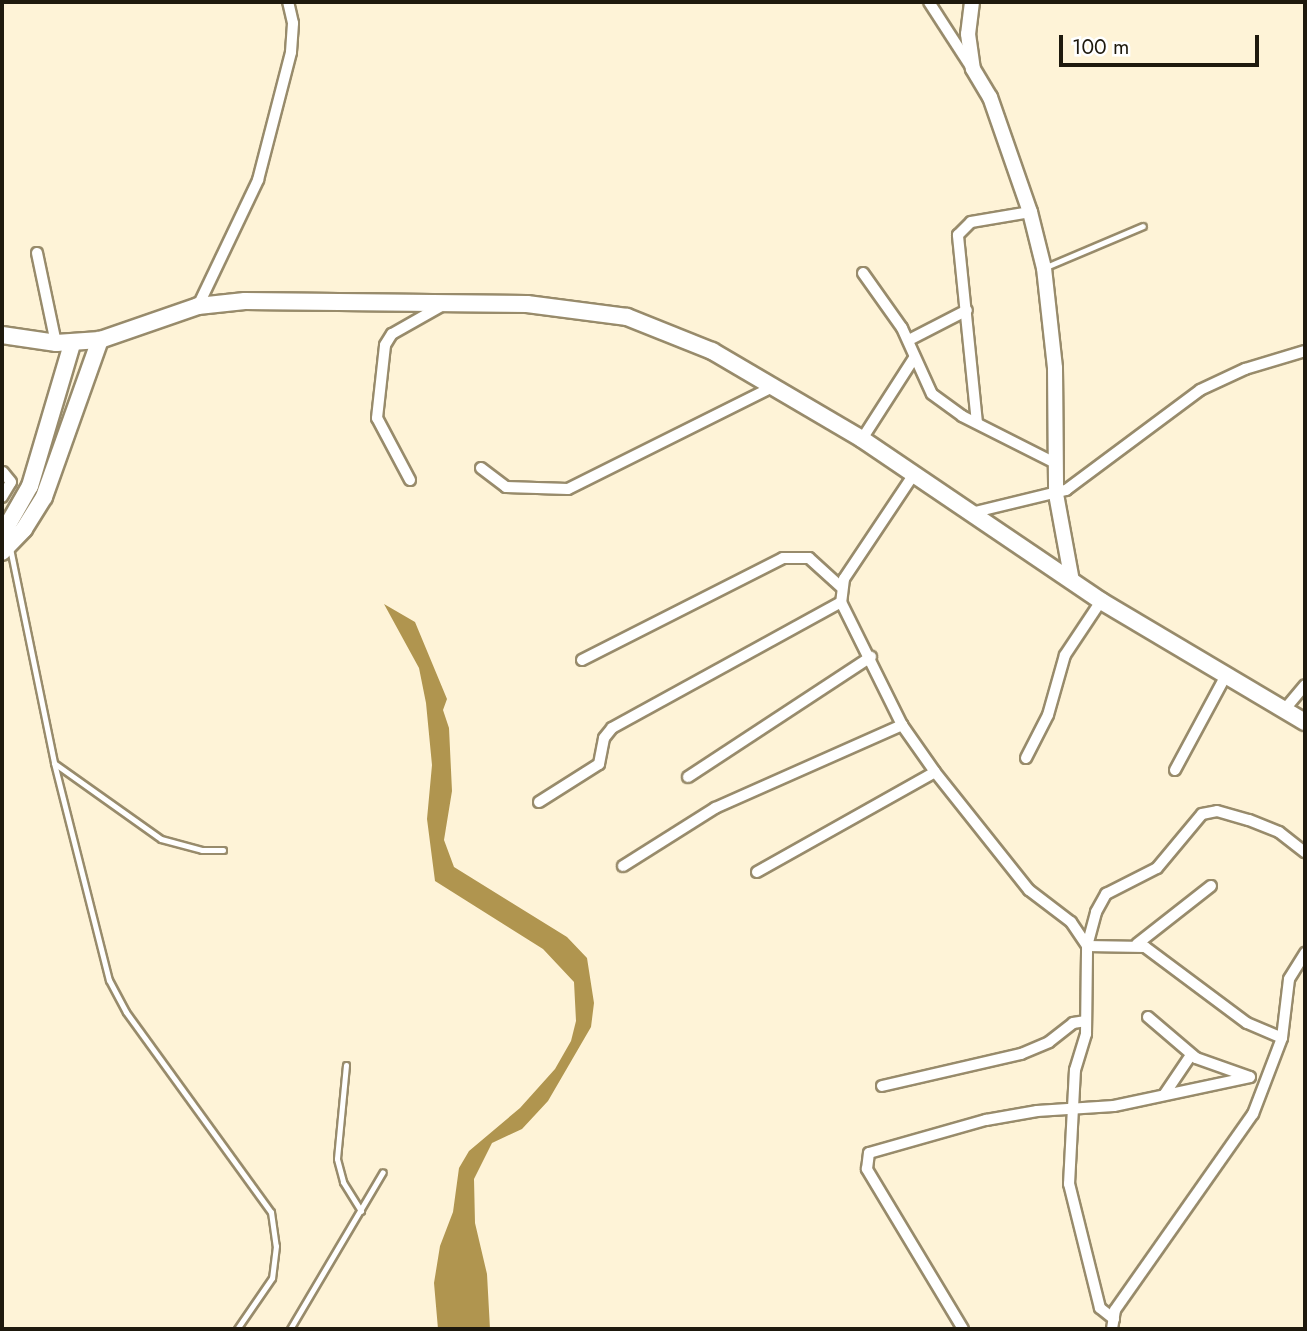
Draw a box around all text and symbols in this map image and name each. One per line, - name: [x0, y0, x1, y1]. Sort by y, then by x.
- scale bar: [1062, 21, 1262, 65]
- text: 100 m: [1072, 32, 1129, 62]

